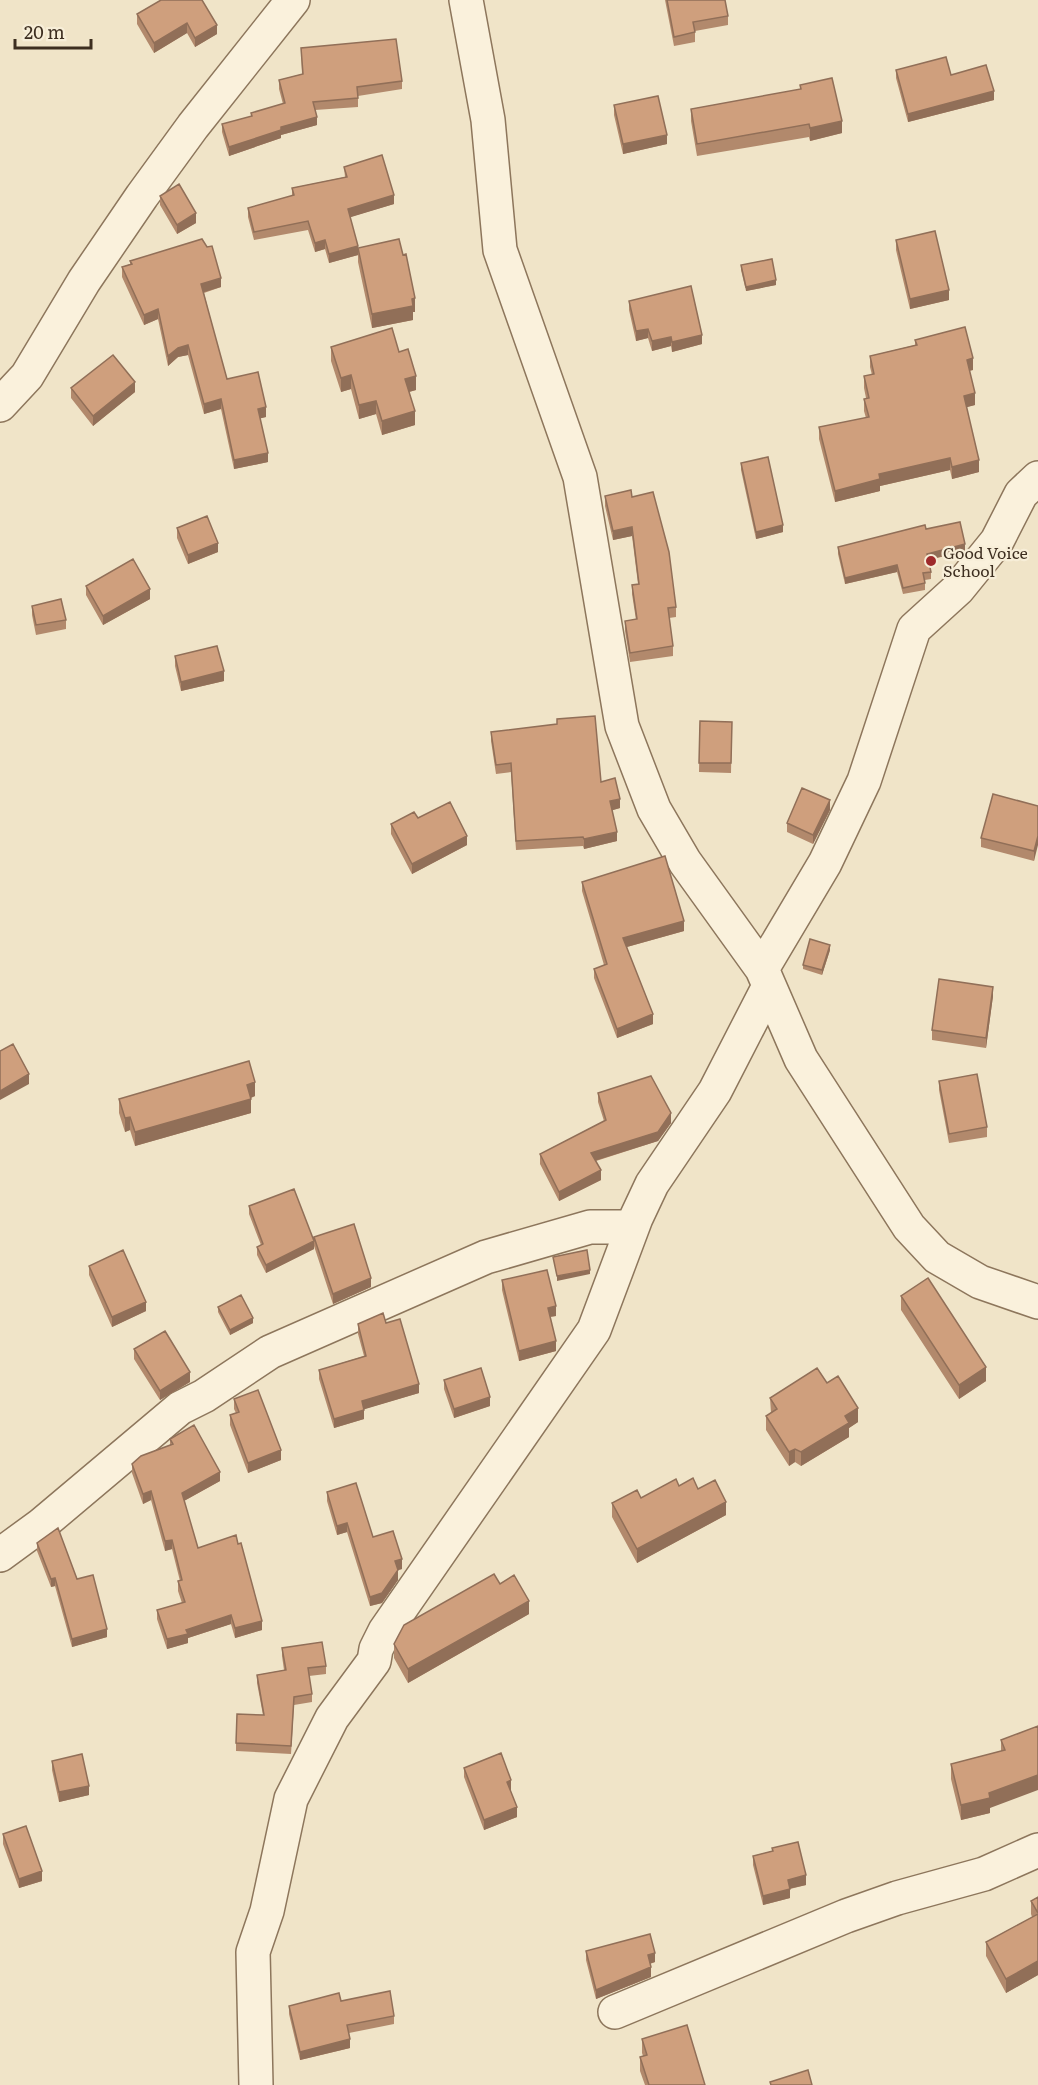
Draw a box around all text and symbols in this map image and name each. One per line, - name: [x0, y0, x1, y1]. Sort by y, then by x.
- scale bar: [15, 12, 92, 50]
- text: 20 m: [24, 18, 65, 45]
- place label: Good Voice School: [943, 540, 1028, 582]
- marker: Good Voice School: [924, 554, 938, 568]

